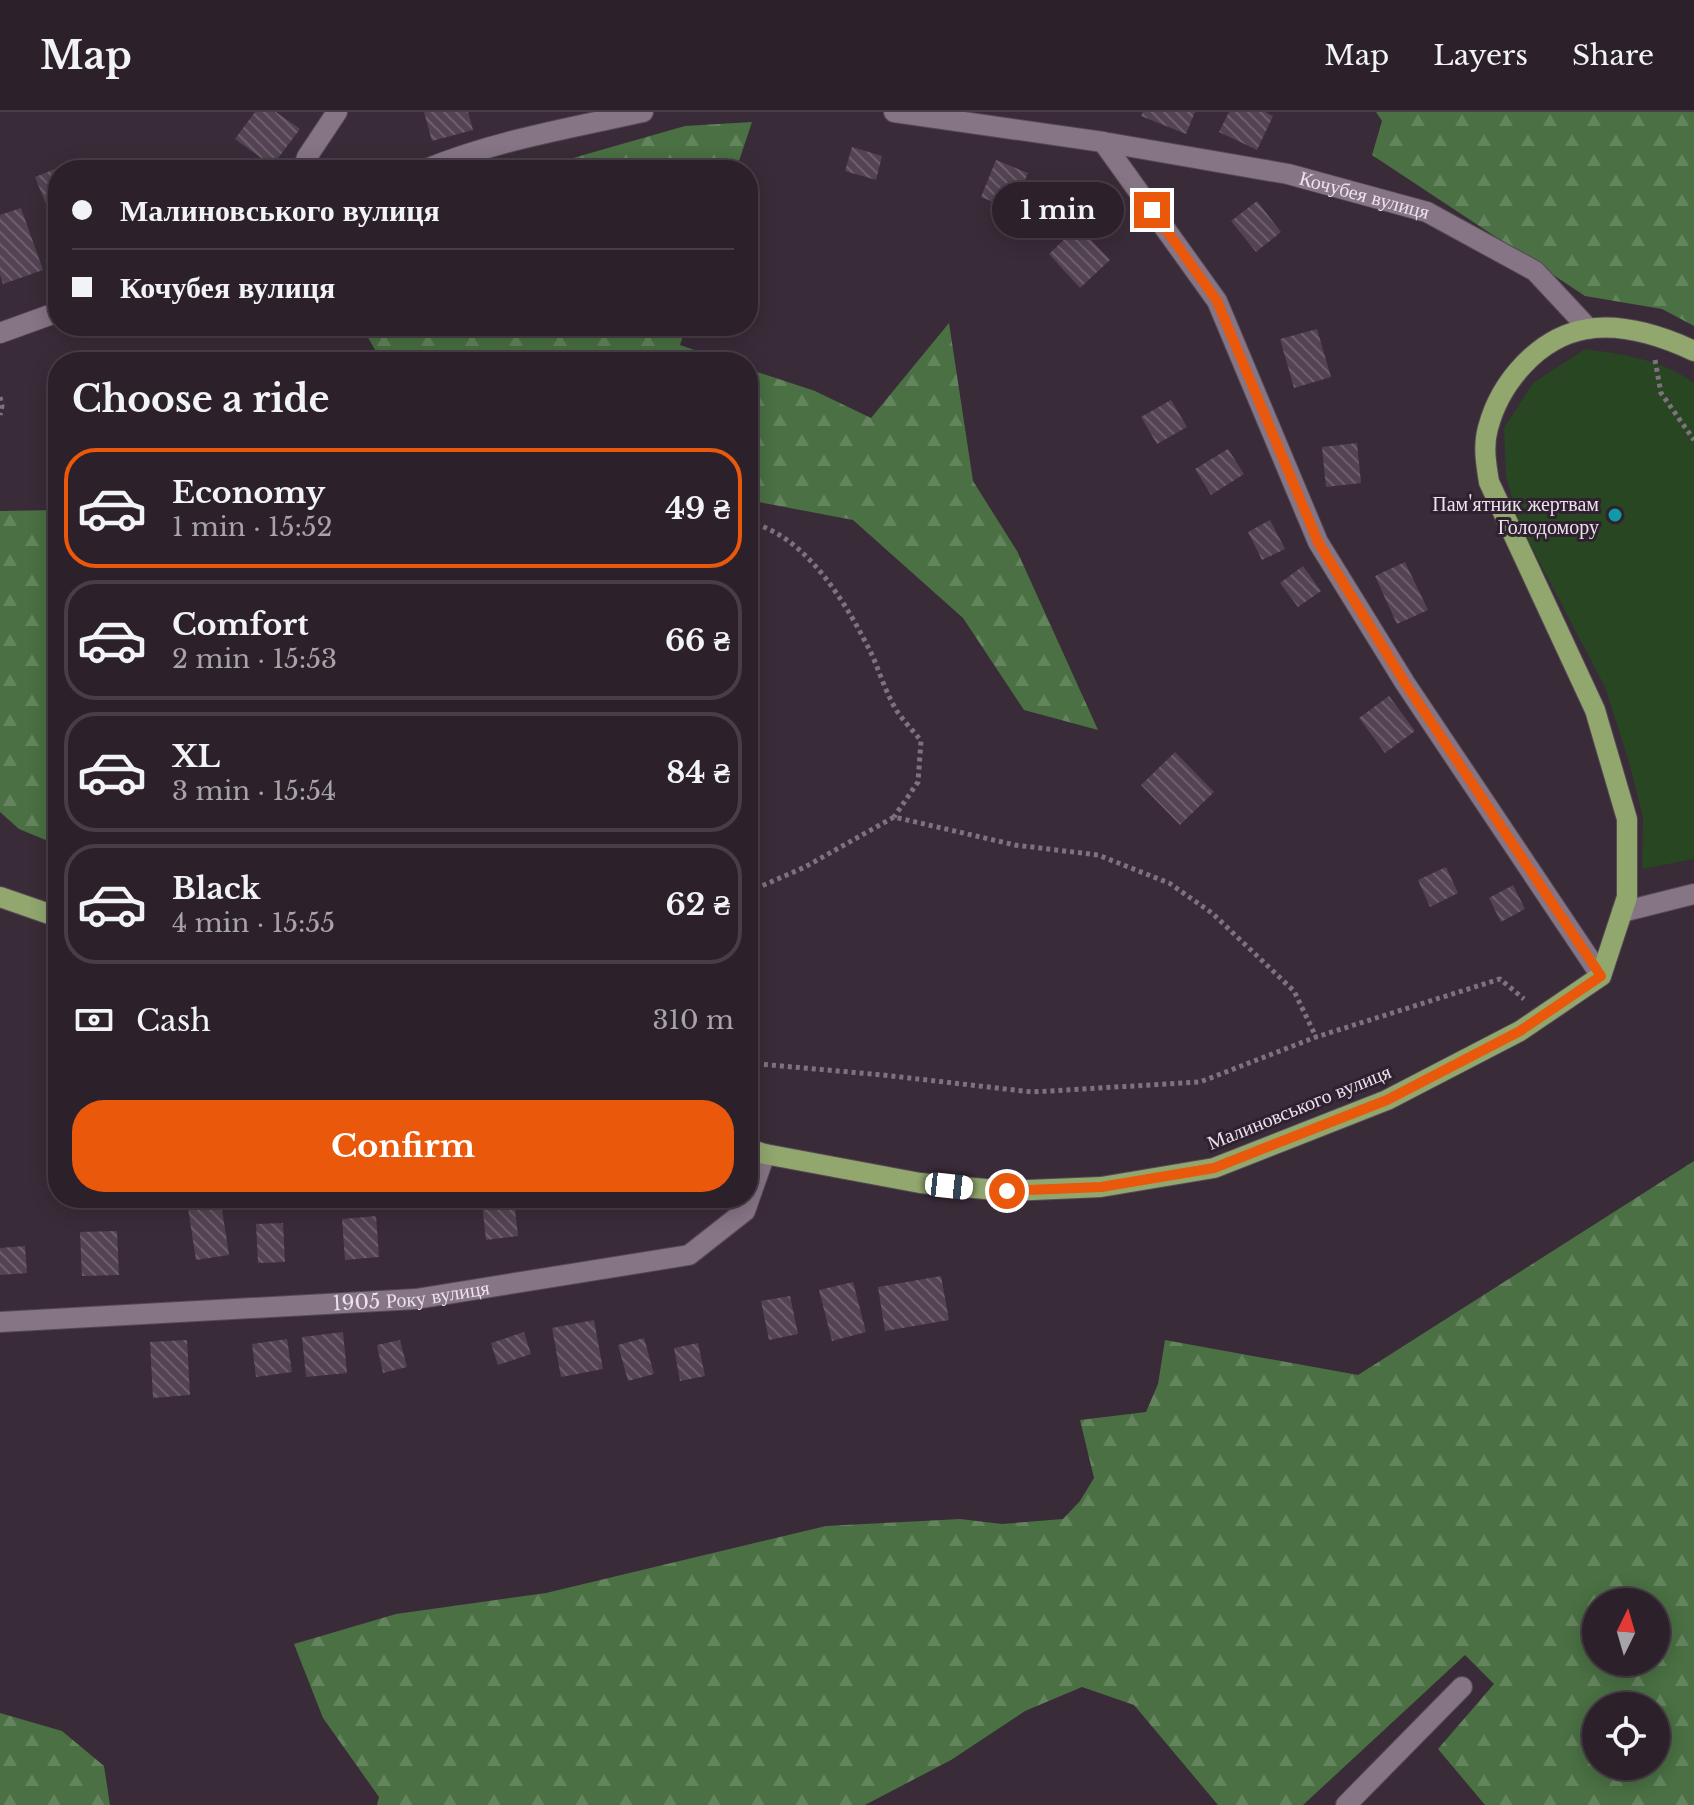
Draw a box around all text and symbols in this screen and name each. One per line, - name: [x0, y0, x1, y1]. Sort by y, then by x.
- text: Map: [40, 32, 132, 79]
- text: Map: [1324, 38, 1389, 73]
- text: Layers: [1433, 38, 1528, 73]
- text: Share: [1572, 38, 1654, 73]
- street label: Кочубея вулиця: [1297, 166, 1432, 224]
- callout: 1 min: [992, 182, 1124, 238]
- text: Малиновського вулиця: [120, 192, 440, 229]
- route end: [1134, 192, 1170, 228]
- text: 1 min: [1020, 194, 1096, 226]
- text: Кочубея вулиця: [120, 269, 335, 306]
- text: Choose a ride: [72, 377, 329, 422]
- icon: car: [76, 472, 148, 544]
- text: Economy: [172, 474, 325, 511]
- text: 49 ₴: [665, 490, 730, 527]
- place label: Пам'ятник жертвам Голодомору: [1432, 492, 1599, 539]
- marker: Пам'ятник жертвам Голодомору: [1606, 506, 1624, 524]
- text: 1 min · 15:52: [172, 511, 333, 543]
- icon: car: [76, 604, 148, 676]
- text: Comfort: [172, 606, 309, 643]
- text: 66 ₴: [665, 622, 730, 659]
- text: 2 min · 15:53: [172, 643, 337, 675]
- icon: car: [76, 736, 148, 808]
- text: XL: [172, 738, 220, 775]
- text: 84 ₴: [666, 754, 730, 791]
- text: 3 min · 15:54: [172, 775, 336, 807]
- icon: car: [76, 868, 148, 940]
- text: Black: [172, 870, 260, 907]
- text: 62 ₴: [666, 886, 730, 923]
- text: 4 min · 15:55: [172, 907, 335, 939]
- icon: cash: [72, 998, 116, 1042]
- text: Cash: [136, 1002, 211, 1039]
- text: 310 m: [652, 1004, 734, 1036]
- street label: Малиновського вулиця: [1204, 1059, 1394, 1155]
- button: Confirm: [72, 1100, 734, 1192]
- car: [924, 1172, 974, 1200]
- route start: [989, 1173, 1025, 1209]
- street label: 1905 Року вулиця: [332, 1275, 491, 1316]
- north arrow: [1582, 1588, 1670, 1676]
- map controls: [1582, 1588, 1670, 1780]
- button: locate: [1582, 1692, 1670, 1780]

